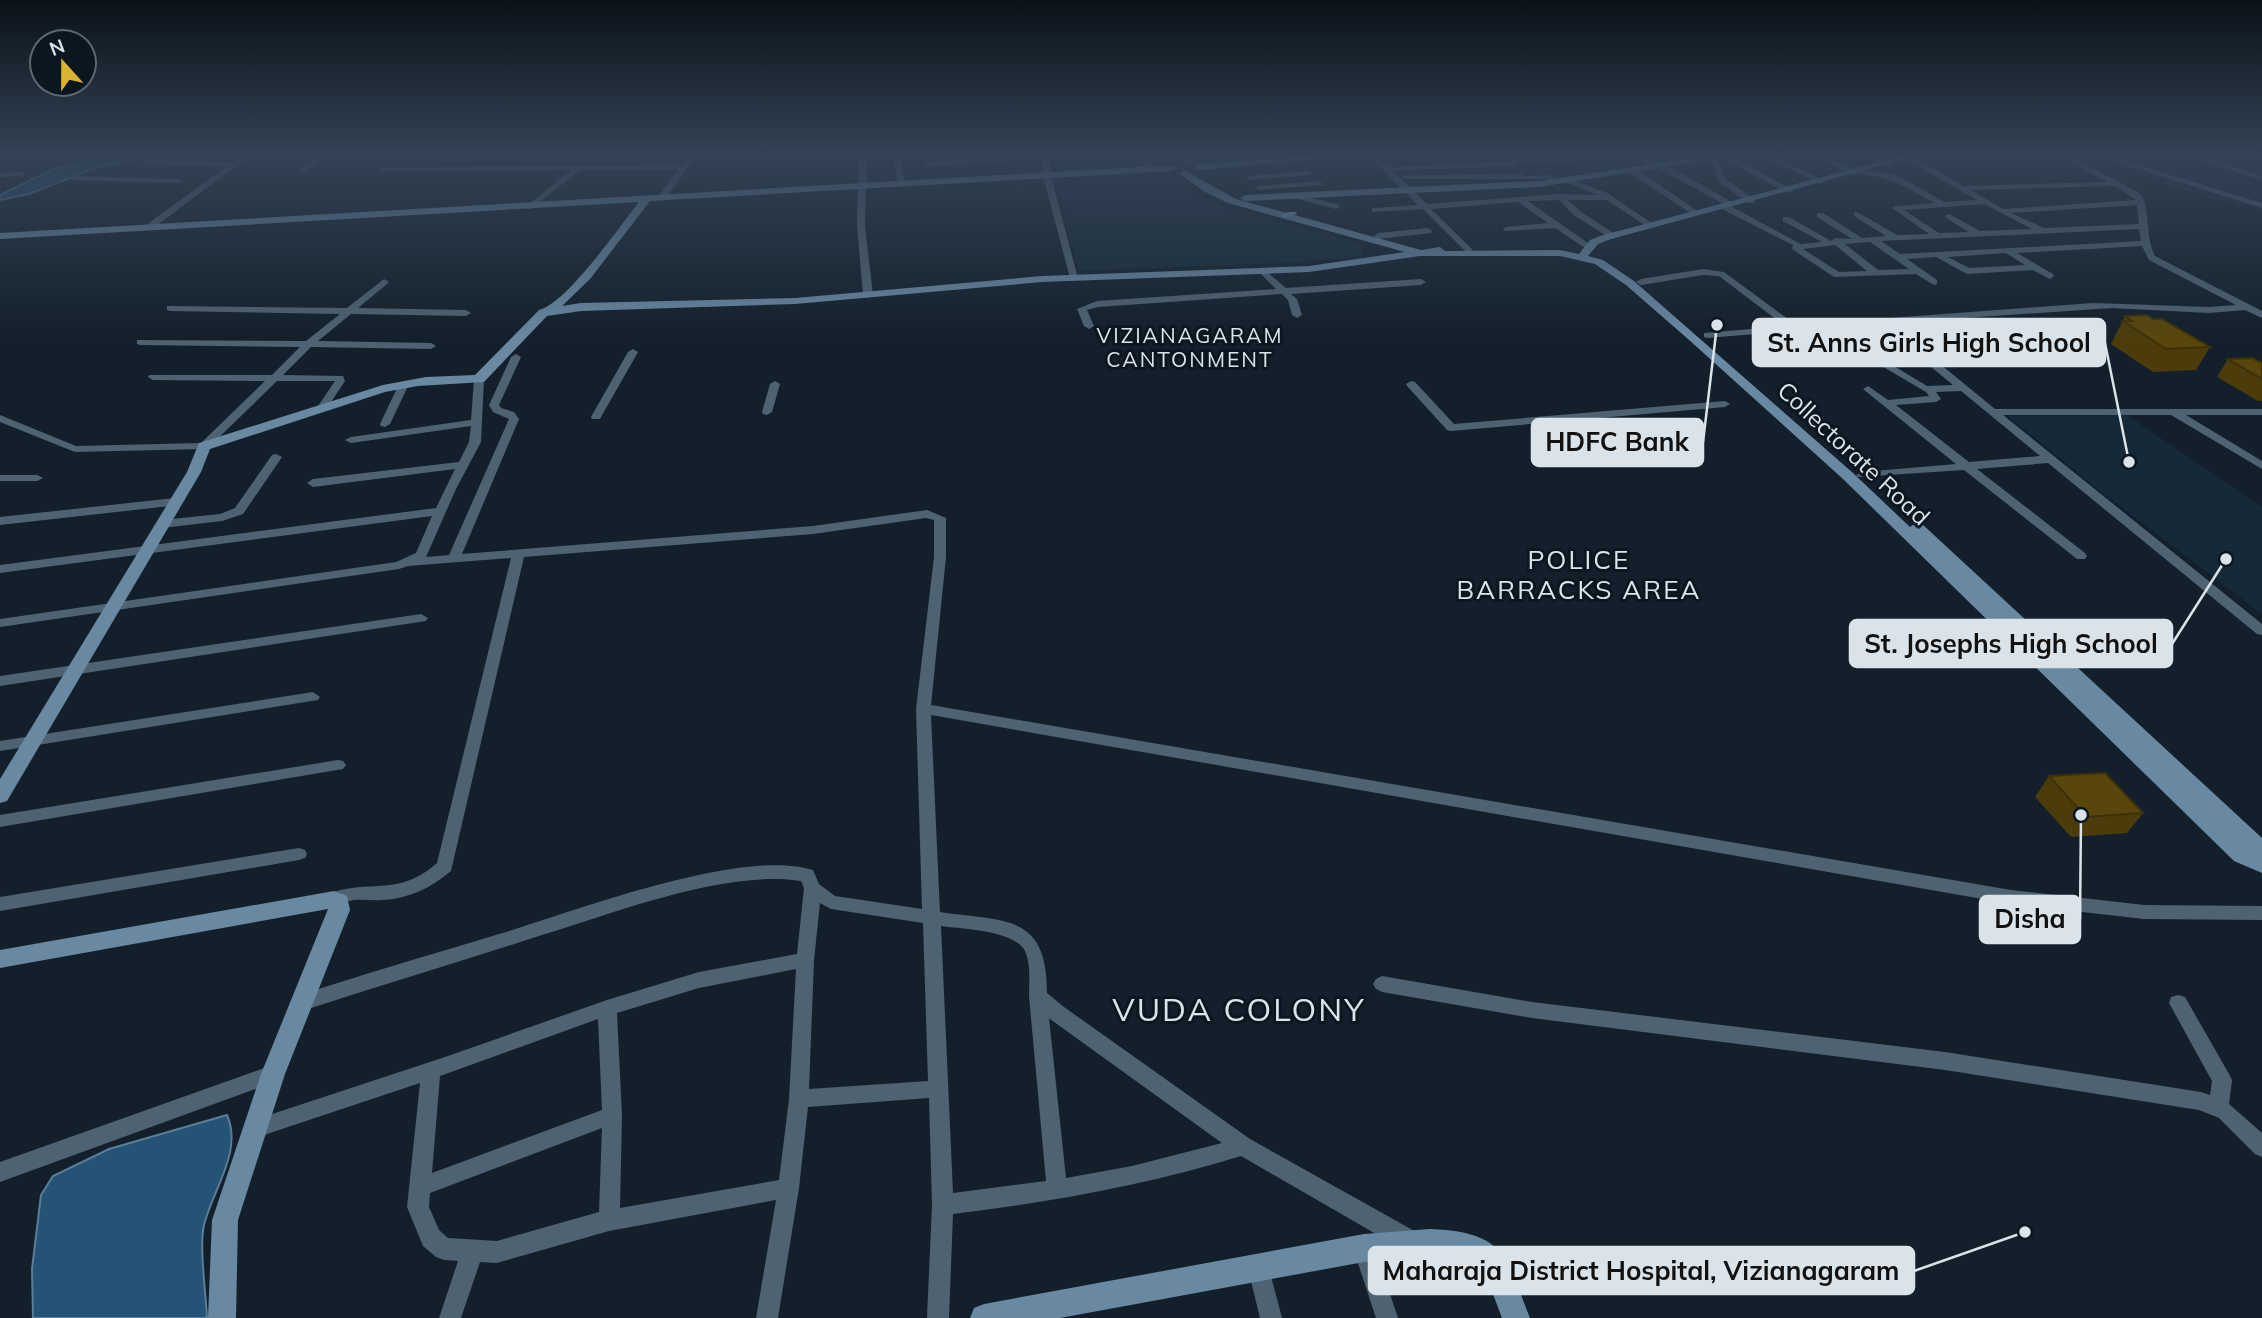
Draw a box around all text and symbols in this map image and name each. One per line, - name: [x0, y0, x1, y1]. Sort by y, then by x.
- north arrow: [28, 28, 98, 98]
- text: N: [46, 33, 68, 61]
- callout: St. Anns Girls High School: [1753, 319, 2105, 366]
- district label: VIZIANAGARAM CANTONMENT: [1097, 322, 1283, 372]
- text: St. Anns Girls High School: [1767, 326, 2091, 359]
- street label: Collectorate Road: [1772, 375, 1936, 531]
- callout: HDFC Bank: [1532, 419, 1703, 466]
- text: HDFC Bank: [1545, 425, 1689, 458]
- district label: POLICE BARRACKS AREA: [1457, 543, 1701, 606]
- callout: St. Josephs High School: [1850, 620, 2172, 667]
- text: St. Josephs High School: [1864, 627, 2158, 660]
- callout: Disha: [1980, 896, 2080, 943]
- text: Disha: [1994, 902, 2066, 935]
- district label: VUDA COLONY: [1112, 989, 1366, 1029]
- callout: Maharaja District Hospital, Vizianagaram: [1369, 1247, 1914, 1294]
- text: Maharaja District Hospital, Vizianagaram: [1383, 1254, 1899, 1287]

